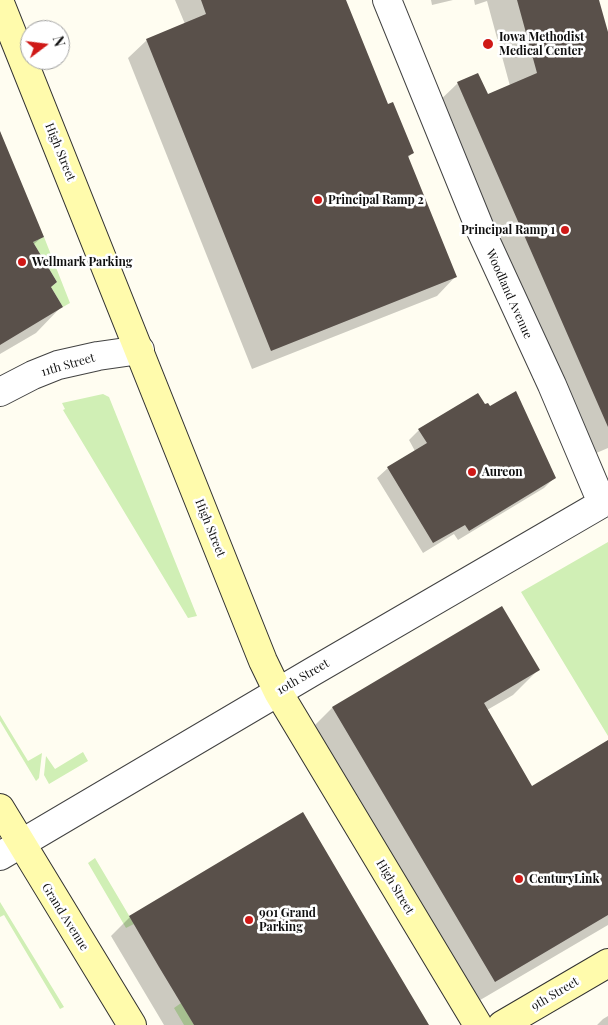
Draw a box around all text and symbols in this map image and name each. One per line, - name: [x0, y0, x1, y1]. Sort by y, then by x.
- north arrow: [20, 20, 70, 70]
- place label: Iowa Methodist Medical Center: [499, 30, 584, 58]
- text: N: [49, 34, 69, 49]
- marker: Iowa Methodist Medical Center: [481, 37, 495, 51]
- street label: High Street: [42, 121, 78, 183]
- place label: Principal Ramp 2: [328, 193, 424, 207]
- marker: Principal Ramp 2: [312, 194, 324, 206]
- place label: Principal Ramp 1: [461, 223, 555, 237]
- marker: Principal Ramp 1: [559, 224, 571, 236]
- street label: Woodland Avenue: [483, 247, 535, 341]
- place label: Wellmark Parking: [32, 255, 132, 269]
- marker: Wellmark Parking: [16, 256, 28, 268]
- street label: 11th Street: [39, 350, 97, 380]
- place label: Aureon: [482, 465, 523, 479]
- marker: Aureon: [466, 466, 478, 478]
- street label: High Street: [192, 497, 228, 559]
- street label: 10th Street: [274, 656, 332, 698]
- street label: High Street: [373, 857, 417, 917]
- place label: CenturyLink: [529, 872, 599, 886]
- marker: CenturyLink: [513, 873, 525, 885]
- street label: Grand Avenue: [39, 881, 91, 953]
- place label: 901 Grand Parking: [259, 906, 316, 934]
- marker: 901 Grand Parking: [243, 914, 255, 926]
- street label: 9th Street: [529, 974, 581, 1014]

